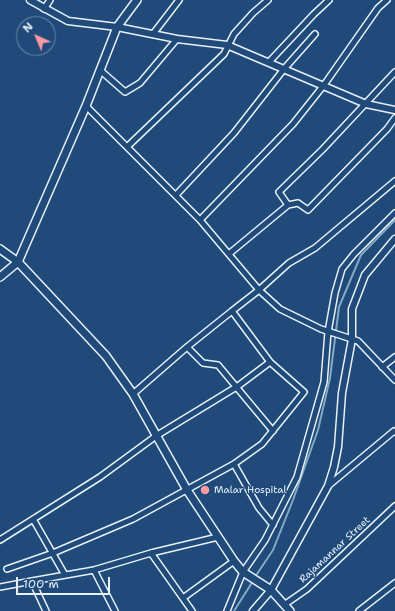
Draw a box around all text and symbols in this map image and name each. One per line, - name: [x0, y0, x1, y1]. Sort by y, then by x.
- north arrow: [16, 16, 56, 56]
- text: N: [20, 19, 36, 36]
- marker: Malar Hospital: [199, 484, 211, 496]
- place label: Malar Hospital: [214, 484, 286, 496]
- street label: Rajamannar Street: [297, 514, 373, 586]
- scale bar: [18, 569, 112, 595]
- text: 100 m: [23, 576, 59, 592]

